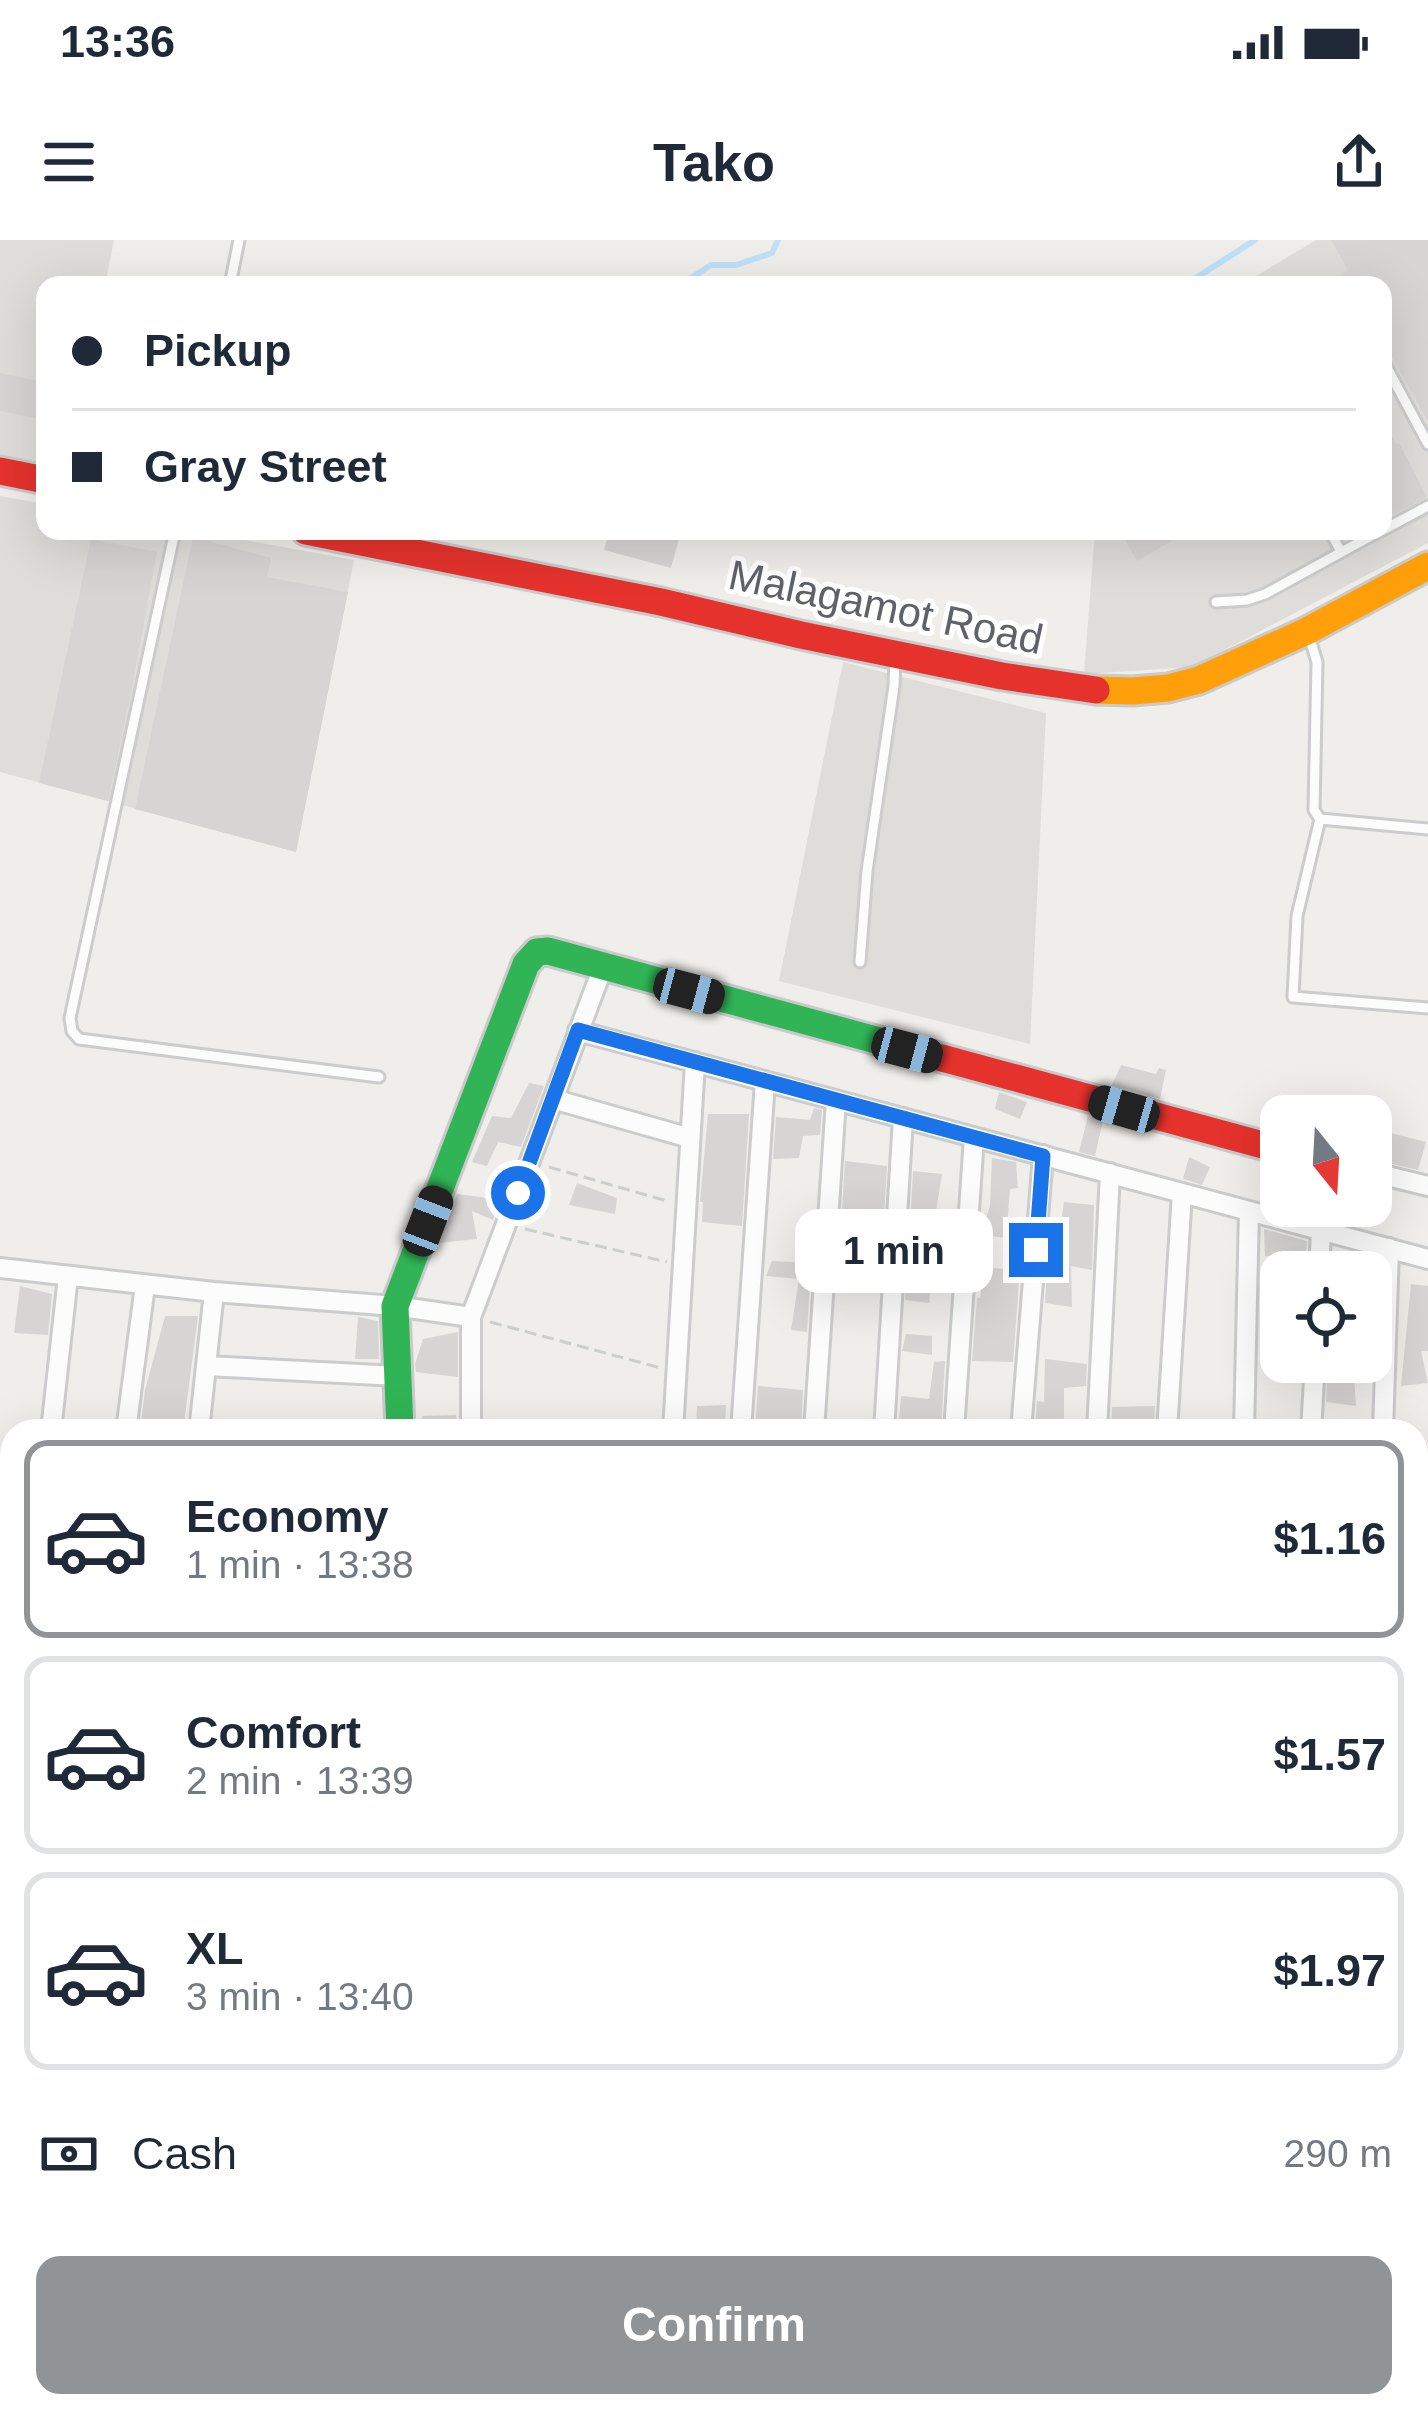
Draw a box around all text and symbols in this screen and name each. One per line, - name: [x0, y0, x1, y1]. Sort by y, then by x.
- text: 13:36: [60, 16, 175, 67]
- icon: menu: [36, 129, 102, 195]
- icon: share: [1326, 129, 1392, 195]
- text: Tako: [653, 132, 775, 192]
- text: Pickup: [144, 325, 292, 376]
- text: Gray Street: [144, 441, 387, 492]
- street label: Malagamot Road: [725, 551, 1047, 663]
- car: [650, 964, 728, 1018]
- car: [868, 1023, 946, 1077]
- car: [1084, 1082, 1164, 1136]
- north arrow: [1260, 1095, 1392, 1227]
- map controls: [1260, 1095, 1392, 1383]
- route start: [491, 1166, 545, 1220]
- car: [398, 1181, 458, 1261]
- callout: 1 min: [796, 1208, 994, 1292]
- route end: [1009, 1223, 1063, 1277]
- text: 1 min: [843, 1229, 945, 1272]
- button: locate: [1260, 1251, 1392, 1383]
- icon: car: [42, 1485, 150, 1593]
- text: Economy: [186, 1491, 389, 1542]
- text: $1.16: [1273, 1513, 1386, 1564]
- text: 1 min · 13:38: [186, 1543, 414, 1586]
- icon: car: [42, 1701, 150, 1809]
- text: Comfort: [186, 1707, 361, 1758]
- text: $1.57: [1273, 1729, 1386, 1780]
- text: 2 min · 13:39: [186, 1759, 414, 1802]
- icon: car: [42, 1917, 150, 2025]
- text: XL: [186, 1923, 244, 1974]
- text: $1.97: [1273, 1945, 1386, 1996]
- text: 3 min · 13:40: [186, 1975, 414, 2018]
- icon: cash: [36, 2121, 102, 2187]
- text: Cash: [132, 2128, 237, 2179]
- text: 290 m: [1284, 2132, 1392, 2175]
- button: Confirm: [36, 2256, 1392, 2394]

